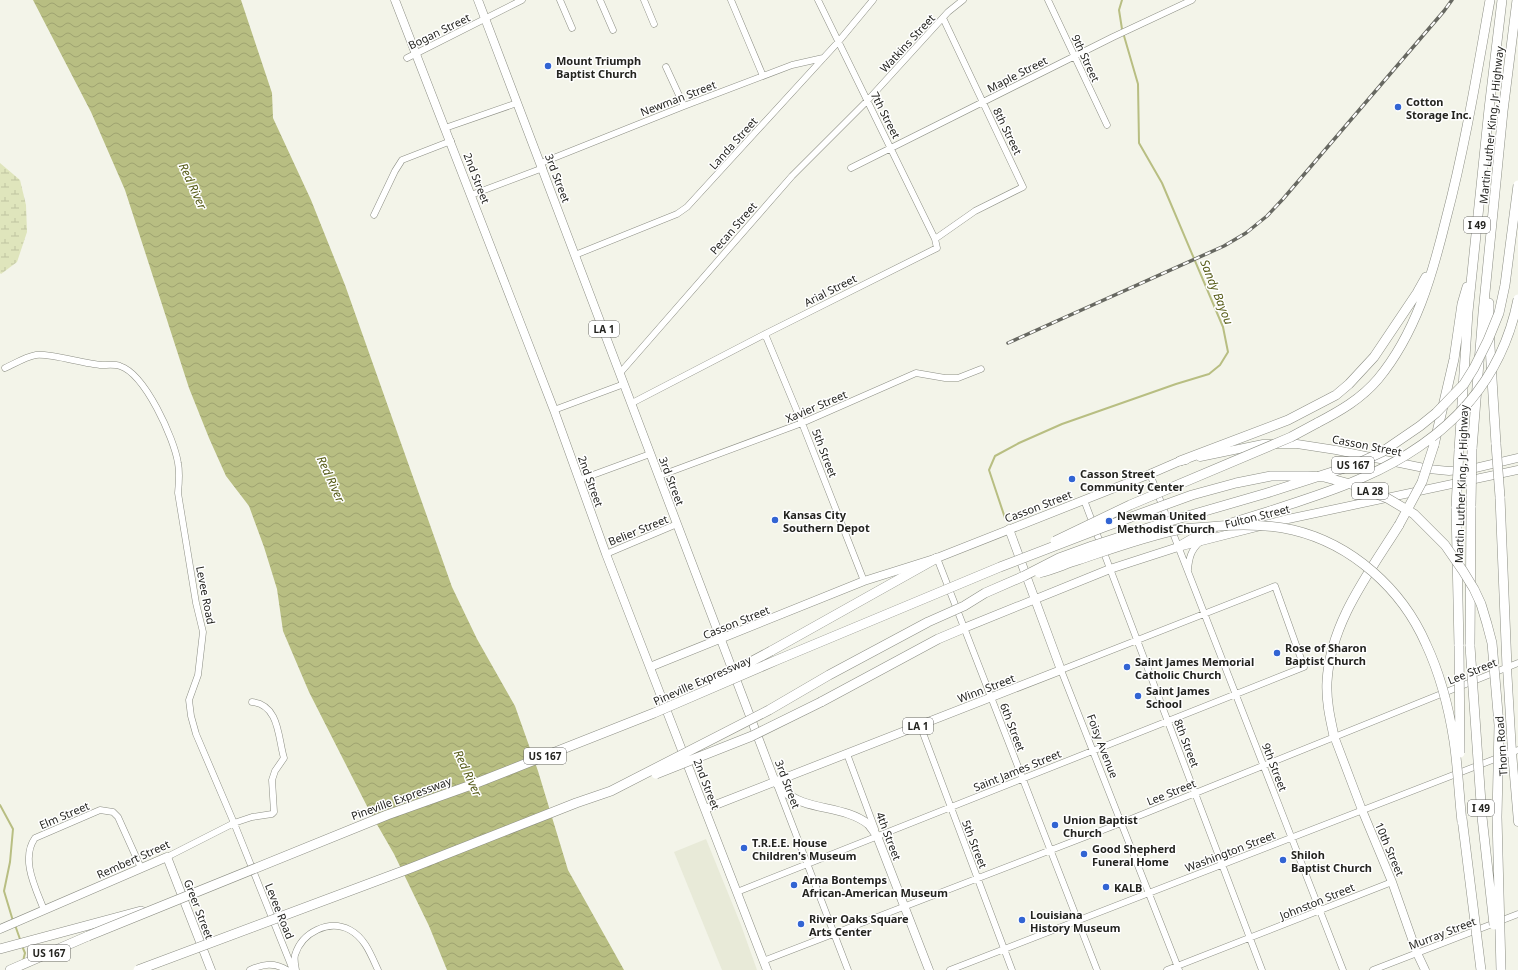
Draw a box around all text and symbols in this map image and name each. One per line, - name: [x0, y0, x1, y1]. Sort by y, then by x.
- street label: Bogan Street: [406, 10, 472, 52]
- street label: Watkins Street: [876, 11, 938, 75]
- street label: 9th Street: [1069, 32, 1104, 84]
- street label: Martin Luther King, Jr Highway: [1475, 45, 1507, 205]
- street label: Maple Street: [984, 52, 1050, 96]
- place label: Mount Triumph Baptist Church: [556, 53, 641, 81]
- marker: Mount Triumph Baptist Church: [543, 61, 553, 71]
- street label: Newman Street: [638, 77, 718, 119]
- street label: 7th Street: [868, 89, 904, 141]
- place label: Cotton Storage Inc.: [1406, 94, 1472, 122]
- marker: Cotton Storage Inc.: [1393, 102, 1403, 112]
- street label: 8th Street: [990, 105, 1026, 157]
- street label: Landa Street: [706, 114, 760, 172]
- street label: 2nd Street: [460, 150, 494, 206]
- street label: 3rd Street: [542, 152, 574, 204]
- water label: Red River: [175, 160, 212, 213]
- street label: Pecan Street: [706, 199, 760, 257]
- road number: I 49: [1464, 217, 1490, 233]
- water label: Sandy Bayou: [1196, 257, 1238, 327]
- street label: Arial Street: [801, 270, 859, 310]
- road number: LA 1: [589, 321, 619, 337]
- street label: Xavier Street: [783, 386, 849, 426]
- street label: Martin Luther King, Jr Highway: [1451, 404, 1471, 563]
- street label: 5th Street: [809, 427, 841, 479]
- street label: Casson Street: [1331, 431, 1403, 459]
- water label: Red River: [313, 453, 350, 506]
- street label: 2nd Street: [575, 453, 607, 509]
- street label: 3rd Street: [656, 455, 688, 507]
- road number: US 167: [1332, 457, 1374, 473]
- place label: Casson Street Community Center: [1080, 466, 1184, 494]
- marker: Casson Street Community Center: [1067, 474, 1077, 484]
- road number: LA 28: [1352, 483, 1388, 499]
- street label: Casson Street: [1002, 486, 1074, 526]
- street label: Fulton Street: [1223, 501, 1291, 531]
- place label: Kansas City Southern Depot: [783, 507, 870, 535]
- place label: Newman United Methodist Church: [1117, 508, 1215, 536]
- street label: Belier Street: [606, 511, 670, 549]
- marker: Kansas City Southern Depot: [770, 515, 780, 525]
- marker: Newman United Methodist Church: [1104, 516, 1114, 526]
- street label: Levee Road: [193, 565, 219, 625]
- street label: Casson Street: [700, 602, 772, 642]
- place label: Rose of Sharon Baptist Church: [1285, 640, 1367, 668]
- marker: Rose of Sharon Baptist Church: [1272, 648, 1282, 658]
- street label: Pineville Expressway: [651, 652, 754, 708]
- place label: Saint James Memorial Catholic Church: [1135, 654, 1254, 682]
- street label: Lee Street: [1445, 654, 1499, 688]
- marker: Saint James Memorial Catholic Church: [1122, 662, 1132, 672]
- street label: Winn Street: [955, 670, 1017, 706]
- place label: Saint James School: [1146, 683, 1210, 711]
- marker: Saint James School: [1133, 691, 1143, 701]
- street label: 6th Street: [997, 701, 1029, 753]
- street label: Foisy Avenue: [1084, 712, 1122, 780]
- street label: Thorn Road: [1491, 715, 1511, 777]
- street label: 8th Street: [1171, 717, 1203, 769]
- road number: LA 1: [903, 718, 933, 734]
- street label: 9th Street: [1259, 741, 1291, 793]
- street label: Saint James Street: [971, 746, 1063, 794]
- water label: Red River: [450, 747, 487, 800]
- road number: US 167: [524, 748, 566, 764]
- street label: 2nd Street: [690, 756, 724, 812]
- street label: 3rd Street: [772, 758, 804, 810]
- street label: Pineville Expressway: [349, 773, 454, 823]
- street label: Lee Street: [1144, 775, 1198, 809]
- street label: Elm Street: [37, 798, 91, 832]
- road number: I 49: [1468, 800, 1494, 816]
- street label: 4th Street: [873, 810, 905, 862]
- place label: Union Baptist Church: [1063, 812, 1138, 840]
- street label: 5th Street: [959, 818, 991, 870]
- marker: Union Baptist Church: [1050, 820, 1060, 830]
- street label: 10th Street: [1372, 820, 1408, 878]
- street label: Washington Street: [1183, 827, 1277, 875]
- place label: T.R.E.E. House Children's Museum: [752, 835, 857, 863]
- street label: Rembert Street: [94, 836, 172, 882]
- place label: Good Shepherd Funeral Home: [1092, 841, 1176, 869]
- marker: T.R.E.E. House Children's Museum: [739, 843, 749, 853]
- place label: Shiloh Baptist Church: [1291, 847, 1372, 875]
- marker: Good Shepherd Funeral Home: [1079, 849, 1089, 859]
- marker: Shiloh Baptist Church: [1278, 855, 1288, 865]
- place label: Arna Bontemps African-American Museum: [802, 872, 948, 900]
- street label: Greer Street: [181, 877, 217, 941]
- street label: Johnston Street: [1276, 879, 1357, 923]
- marker: Arna Bontemps African-American Museum: [789, 880, 799, 890]
- place label: KALB: [1114, 880, 1142, 895]
- street label: Levee Road: [262, 881, 298, 941]
- marker: KALB: [1101, 882, 1111, 892]
- place label: Louisiana History Museum: [1030, 907, 1120, 935]
- place label: River Oaks Square Arts Center: [809, 911, 909, 939]
- street label: Murray Street: [1406, 913, 1478, 953]
- marker: Louisiana History Museum: [1017, 915, 1027, 925]
- marker: River Oaks Square Arts Center: [796, 919, 806, 929]
- road number: US 167: [28, 945, 70, 961]

